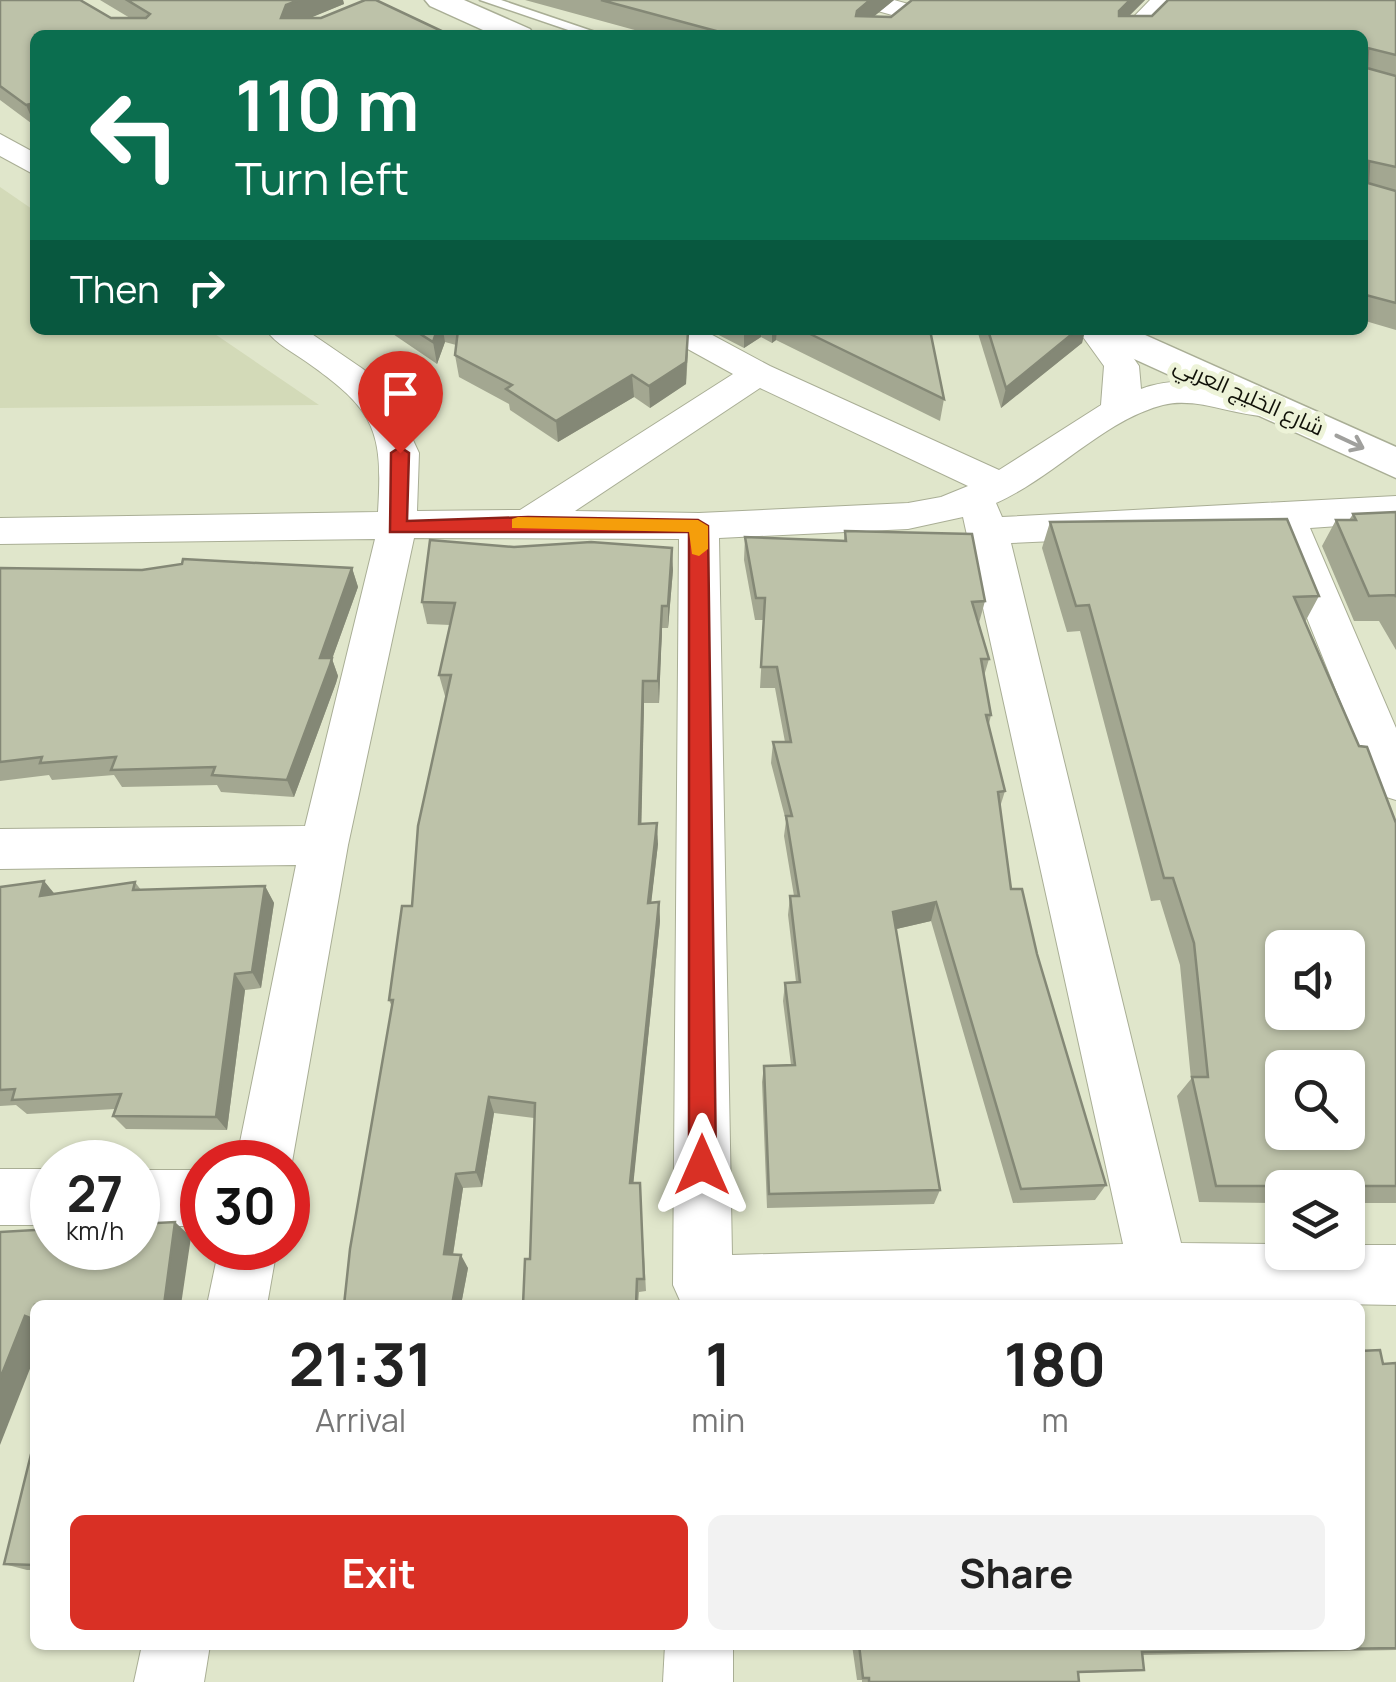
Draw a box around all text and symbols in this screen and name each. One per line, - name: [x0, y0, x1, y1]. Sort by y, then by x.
- text: 110 m: [235, 56, 419, 152]
- icon: left: [70, 70, 200, 200]
- text: Turn left: [235, 147, 409, 209]
- icon: right: [179, 260, 234, 315]
- text: Then: [70, 262, 159, 314]
- street label: شارع الخليج العربي: [1168, 349, 1329, 444]
- pin: [358, 351, 443, 454]
- icon: arrive: [373, 366, 428, 421]
- one-way arrow: [1334, 434, 1364, 453]
- map controls: [1265, 930, 1365, 1270]
- button: sound: [1265, 930, 1365, 1030]
- button: search: [1265, 1050, 1365, 1150]
- position arrow: [650, 1113, 754, 1217]
- speed limit sign: 30: [180, 1140, 310, 1270]
- text: 27: [67, 1159, 123, 1227]
- button: layers: [1265, 1170, 1365, 1270]
- text: km/h: [66, 1213, 124, 1248]
- text: 21:31: [289, 1322, 433, 1404]
- text: 1: [705, 1322, 731, 1404]
- text: 180: [1004, 1322, 1106, 1404]
- text: Arrival: [315, 1398, 406, 1442]
- text: min: [691, 1398, 745, 1442]
- text: m: [1041, 1398, 1069, 1442]
- button: Exit: [70, 1515, 688, 1630]
- button: Share: [708, 1515, 1325, 1630]

